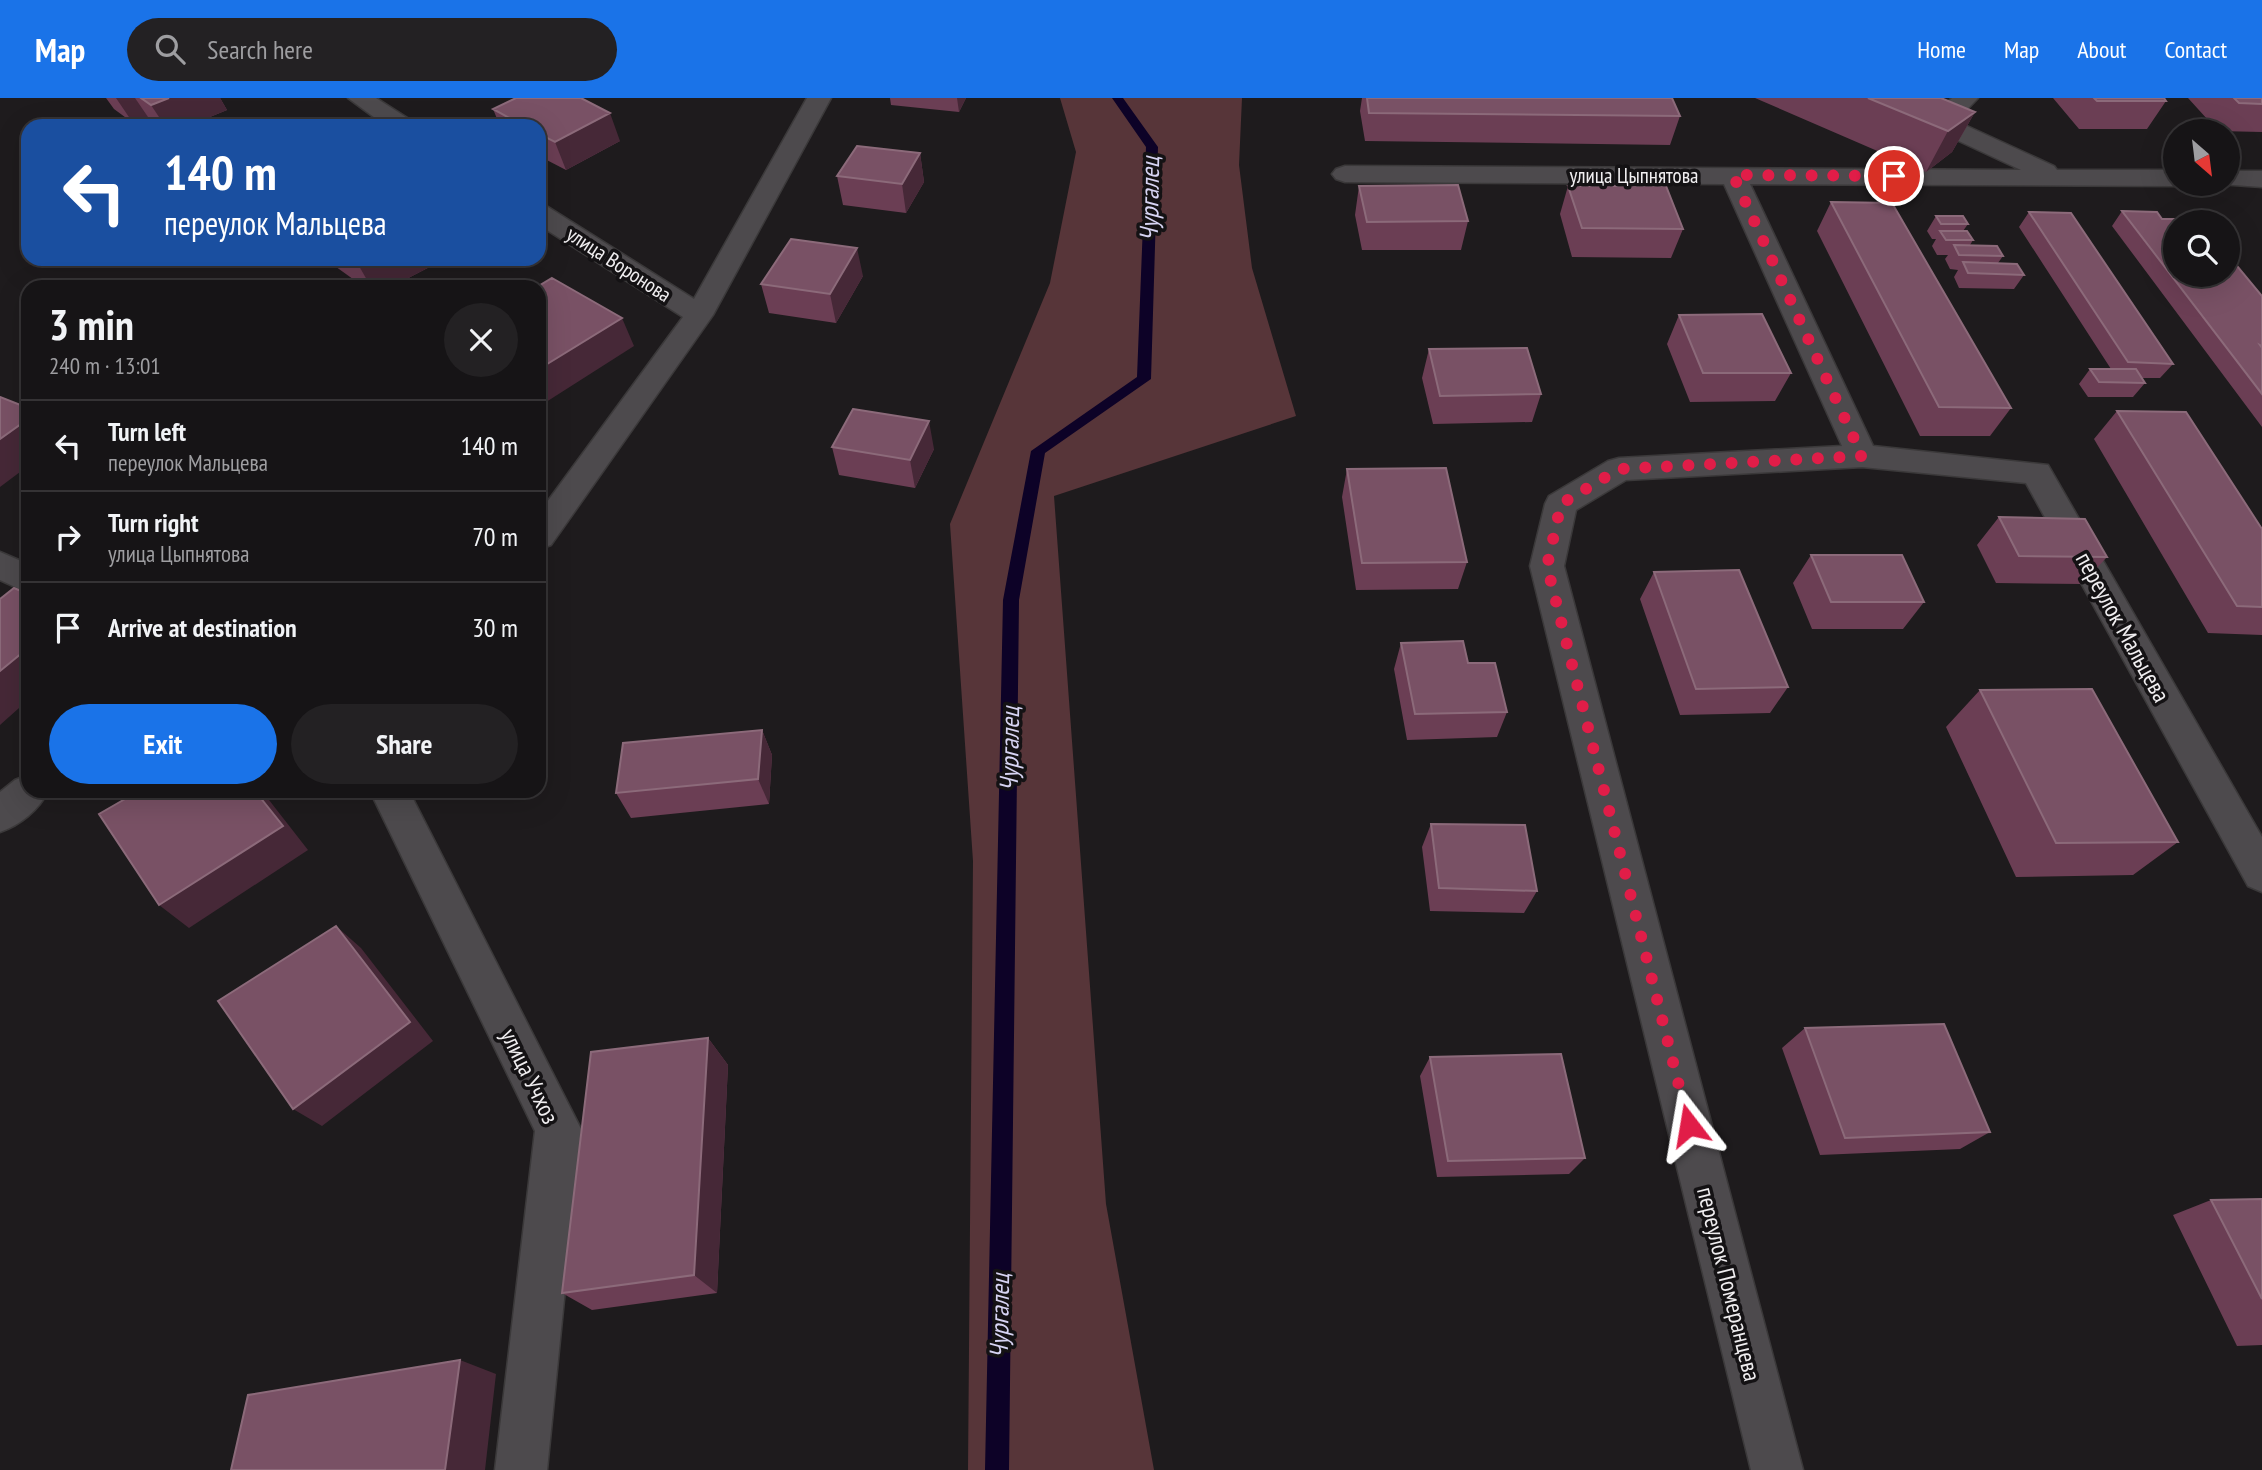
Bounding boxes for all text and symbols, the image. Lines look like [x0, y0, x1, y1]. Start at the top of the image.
search box [127, 18, 617, 81]
text: Map [35, 28, 85, 71]
icon: search [151, 30, 189, 68]
text: Search here [207, 33, 313, 66]
text: Home [1917, 34, 1966, 65]
text: Map [2004, 34, 2039, 65]
text: About [2077, 34, 2126, 65]
text: Contact [2164, 34, 2227, 65]
north arrow [2163, 119, 2240, 196]
map controls [2163, 119, 2240, 287]
text: 140 m [164, 140, 277, 204]
pin [1864, 146, 1924, 206]
icon: left [49, 147, 140, 238]
water label: Чургалец [1132, 155, 1166, 242]
icon: arrive [1875, 157, 1913, 195]
street label: улица Цыпнятова [1569, 162, 1699, 189]
text: переулок Мальцева [164, 202, 387, 244]
button: search [2163, 210, 2240, 287]
street label: улица Воронова [561, 220, 677, 308]
text: 3 min [49, 297, 134, 352]
button: close [444, 303, 518, 377]
text: 240 m · 13:01 [49, 351, 161, 380]
text: Turn left [108, 415, 186, 448]
icon: left [49, 427, 87, 465]
text: 140 m [460, 429, 518, 462]
text: переулок Мальцева [108, 448, 268, 477]
text: Turn right [108, 506, 199, 539]
icon: right [49, 518, 87, 556]
text: 70 m [472, 520, 518, 553]
text: улица Цыпнятова [108, 539, 249, 568]
street label: переулок Мальцева [2069, 546, 2177, 708]
icon: arrive [49, 609, 87, 647]
text: Arrive at destination [108, 611, 297, 644]
text: 30 m [472, 611, 518, 644]
button: Exit [49, 704, 277, 784]
button: Share [291, 704, 518, 784]
water label: Чургалец [992, 705, 1026, 792]
street label: улица Учхоз [494, 1023, 566, 1129]
position arrow [1652, 1088, 1726, 1162]
street label: переулок Померанцева [1690, 1184, 1768, 1384]
water label: Чургалец [982, 1272, 1016, 1359]

